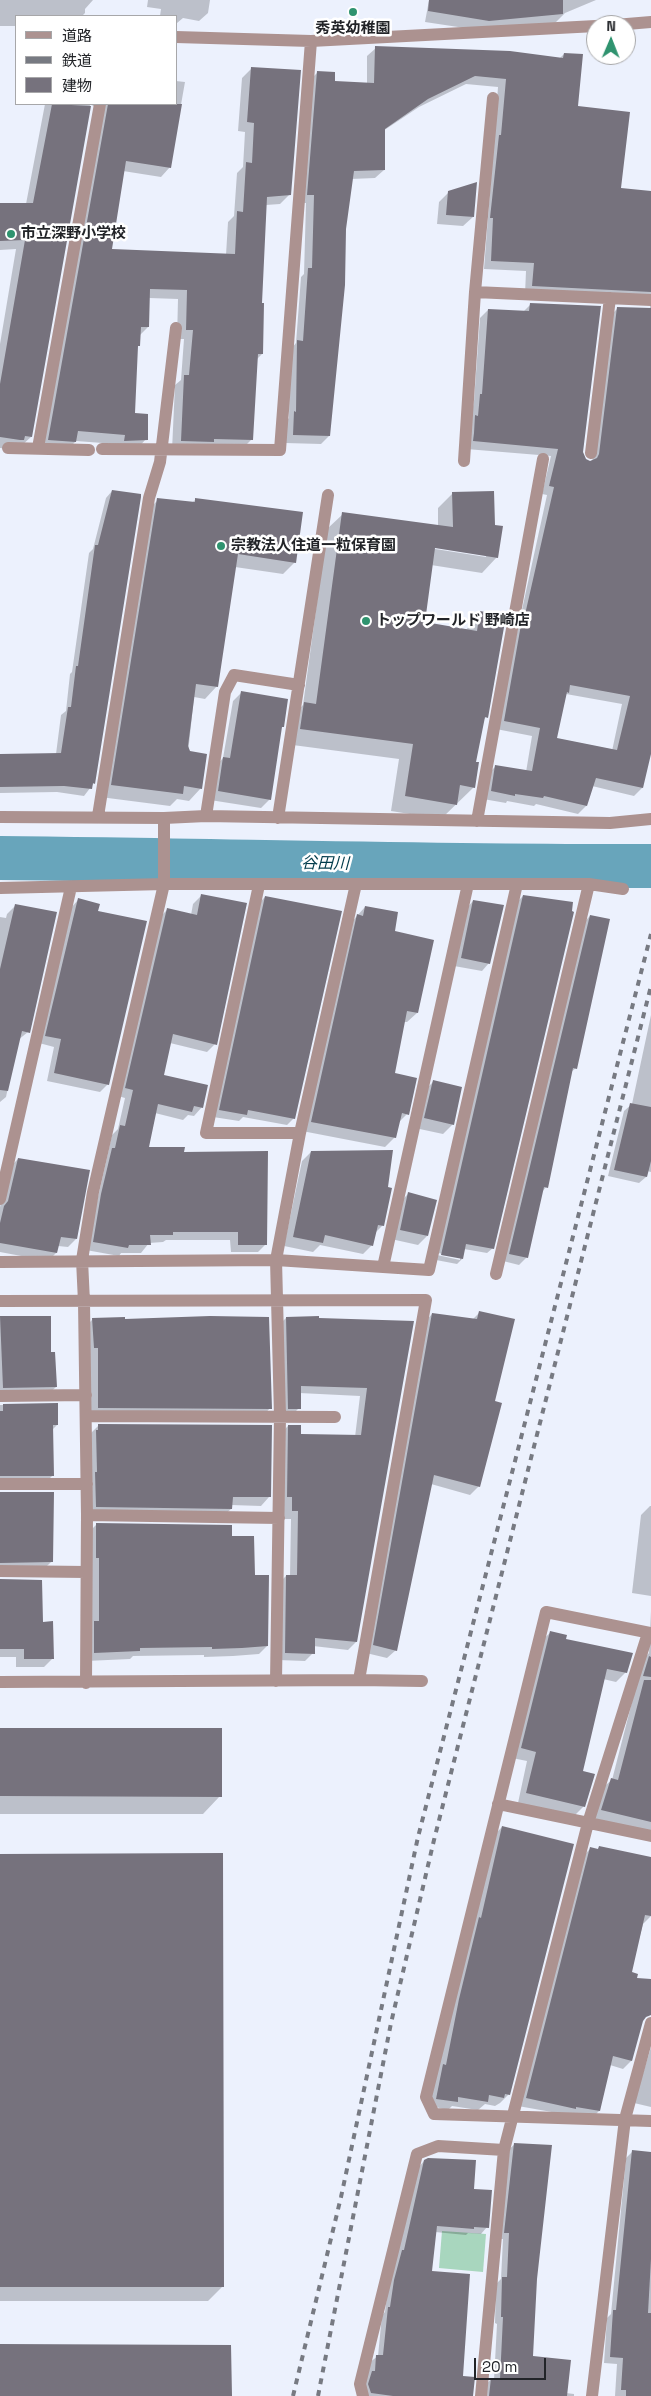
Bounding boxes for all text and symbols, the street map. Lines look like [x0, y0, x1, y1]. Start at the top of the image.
marker: 秀英幼稚園 [347, 6, 359, 18]
legend [15, 15, 178, 105]
north arrow [586, 15, 636, 65]
text: N [606, 17, 616, 35]
place label: 秀英幼稚園 [316, 20, 390, 38]
text: 道路 [62, 26, 92, 45]
text: 鉄道 [62, 51, 92, 70]
text: 建物 [62, 76, 92, 95]
place label: 市立深野小学校 [21, 225, 126, 243]
marker: 市立深野小学校 [5, 228, 17, 240]
place label: 宗教法人住道一粒保育園 [231, 537, 396, 555]
marker: 宗教法人住道一粒保育園 [215, 540, 227, 552]
place label: トップワールド 野崎店 [376, 612, 530, 630]
marker: トップワールド 野崎店 [360, 615, 372, 627]
water label: 谷田川 [301, 854, 349, 874]
scale bar [476, 2348, 548, 2380]
text: 20 m [482, 2357, 517, 2376]

